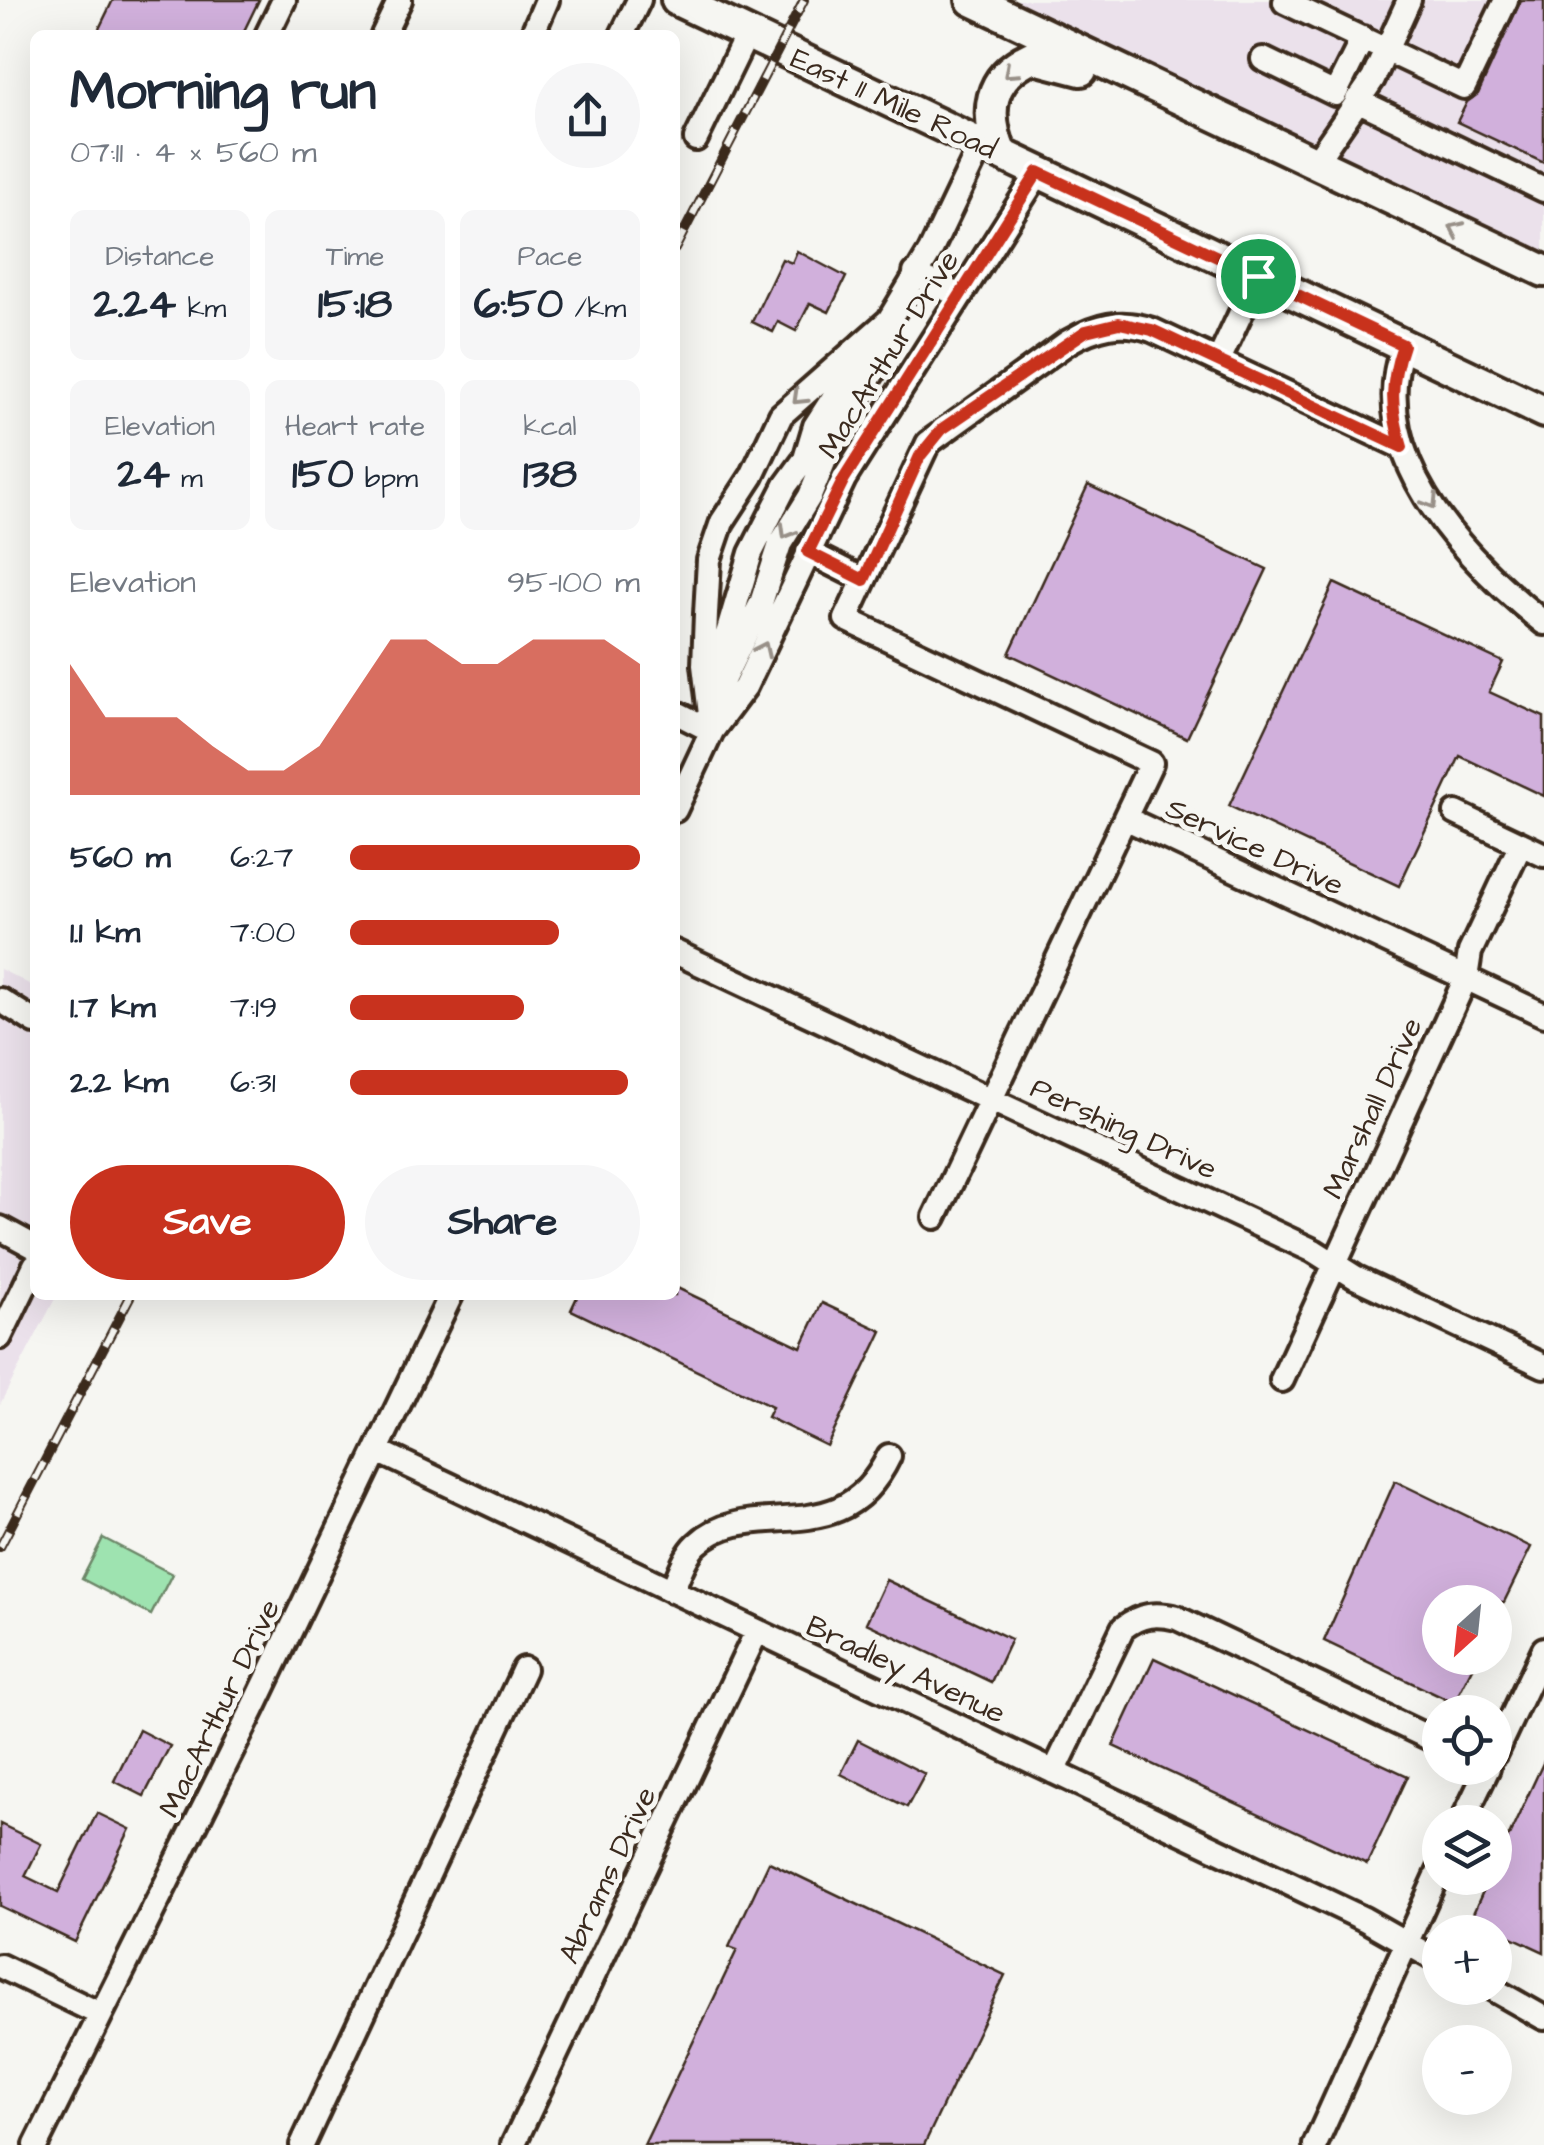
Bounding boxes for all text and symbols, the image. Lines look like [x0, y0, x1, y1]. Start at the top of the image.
street label: East 11 Mile Road [784, 38, 1004, 170]
text: Morning run [70, 54, 376, 130]
one-way arrow [1003, 61, 1022, 79]
button: share [535, 63, 640, 168]
text: 07:11 · 4 × 560 m [70, 130, 317, 175]
one-way arrow [1448, 222, 1466, 242]
pin [1216, 234, 1301, 319]
text: Distance [106, 237, 214, 276]
text: Time [326, 237, 384, 276]
text: Pace [518, 237, 582, 276]
street label: MacArthur Drive [808, 243, 970, 467]
icon: arrive [1231, 249, 1286, 304]
text: 2.24 [94, 276, 176, 334]
text: 15:18 [318, 276, 392, 334]
text: 6:50 [474, 276, 563, 334]
text: km [176, 289, 226, 328]
text: /km [563, 289, 626, 328]
one-way arrow [792, 386, 810, 404]
text: Elevation [105, 407, 215, 446]
text: Heart rate [285, 407, 425, 446]
text: kcal [523, 407, 577, 446]
text: 24 [117, 446, 170, 504]
text: 150 [292, 446, 354, 504]
text: 138 [523, 446, 577, 504]
text: m [170, 459, 203, 498]
text: bpm [354, 459, 418, 498]
one-way arrow [1419, 491, 1438, 509]
one-way arrow [779, 521, 799, 539]
text: Elevation [70, 560, 196, 605]
text: 95–100 m [507, 560, 640, 605]
one-way arrow [751, 641, 771, 659]
street label: Service Drive [1159, 787, 1350, 906]
text: 560 m [70, 835, 171, 880]
text: 6:27 [230, 835, 293, 880]
text: 1.1 km [70, 910, 140, 955]
text: 7:00 [230, 910, 295, 955]
text: 1.7 km [70, 985, 156, 1030]
text: 7:19 [230, 985, 277, 1030]
street label: Marshall Drive [1313, 1011, 1433, 1206]
text: 2.2 km [70, 1060, 169, 1105]
text: 6:31 [230, 1060, 276, 1105]
street label: Pershing Drive [1023, 1067, 1224, 1191]
button: Save [70, 1165, 345, 1280]
button: Share [365, 1165, 640, 1280]
north arrow [1422, 1585, 1512, 1675]
map controls [1422, 1585, 1512, 2115]
street label: MacArthur Drive [149, 1592, 291, 1825]
street label: Bradley Avenue [799, 1605, 1012, 1735]
button: locate [1422, 1695, 1512, 1785]
street label: Abrams Drive [549, 1780, 667, 1971]
button: layers [1422, 1805, 1512, 1895]
button: + [1422, 1915, 1512, 2005]
button: − [1422, 2025, 1512, 2115]

